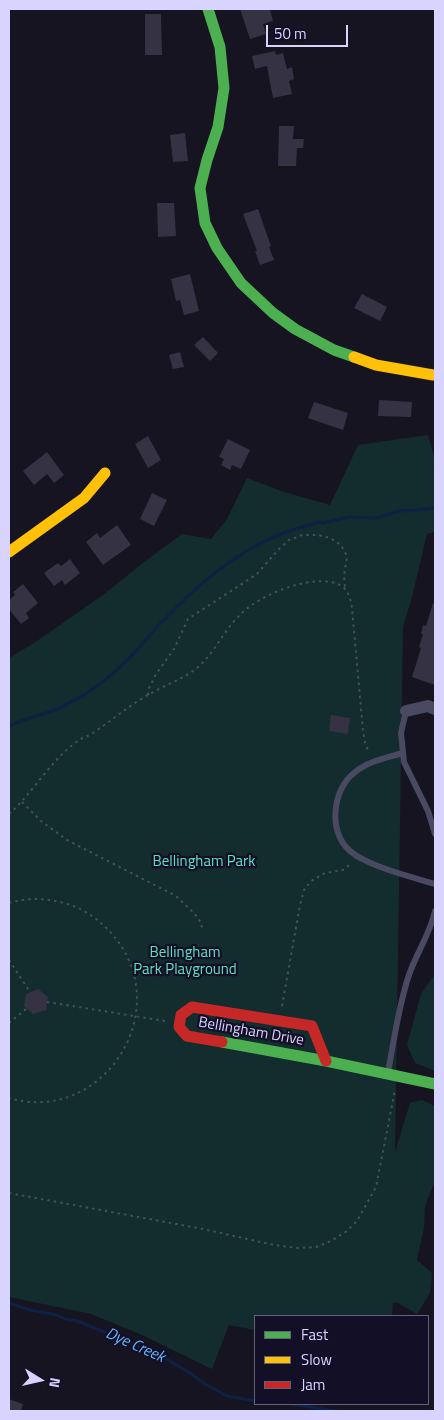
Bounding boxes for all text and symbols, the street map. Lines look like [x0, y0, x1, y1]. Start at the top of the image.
scale bar [269, 15, 352, 47]
text: 50 m [274, 22, 307, 45]
park label: Bellingham Park [153, 853, 255, 871]
park label: Bellingham Park Playground [133, 944, 237, 979]
street label: Bellingham Drive [197, 1014, 305, 1050]
legend [254, 1315, 429, 1405]
text: Fast [301, 1323, 328, 1346]
water label: Dye Creek [103, 1325, 167, 1367]
text: Slow [301, 1348, 332, 1371]
north arrow [15, 1355, 65, 1405]
text: Jam [301, 1373, 325, 1396]
text: N [44, 1376, 66, 1389]

